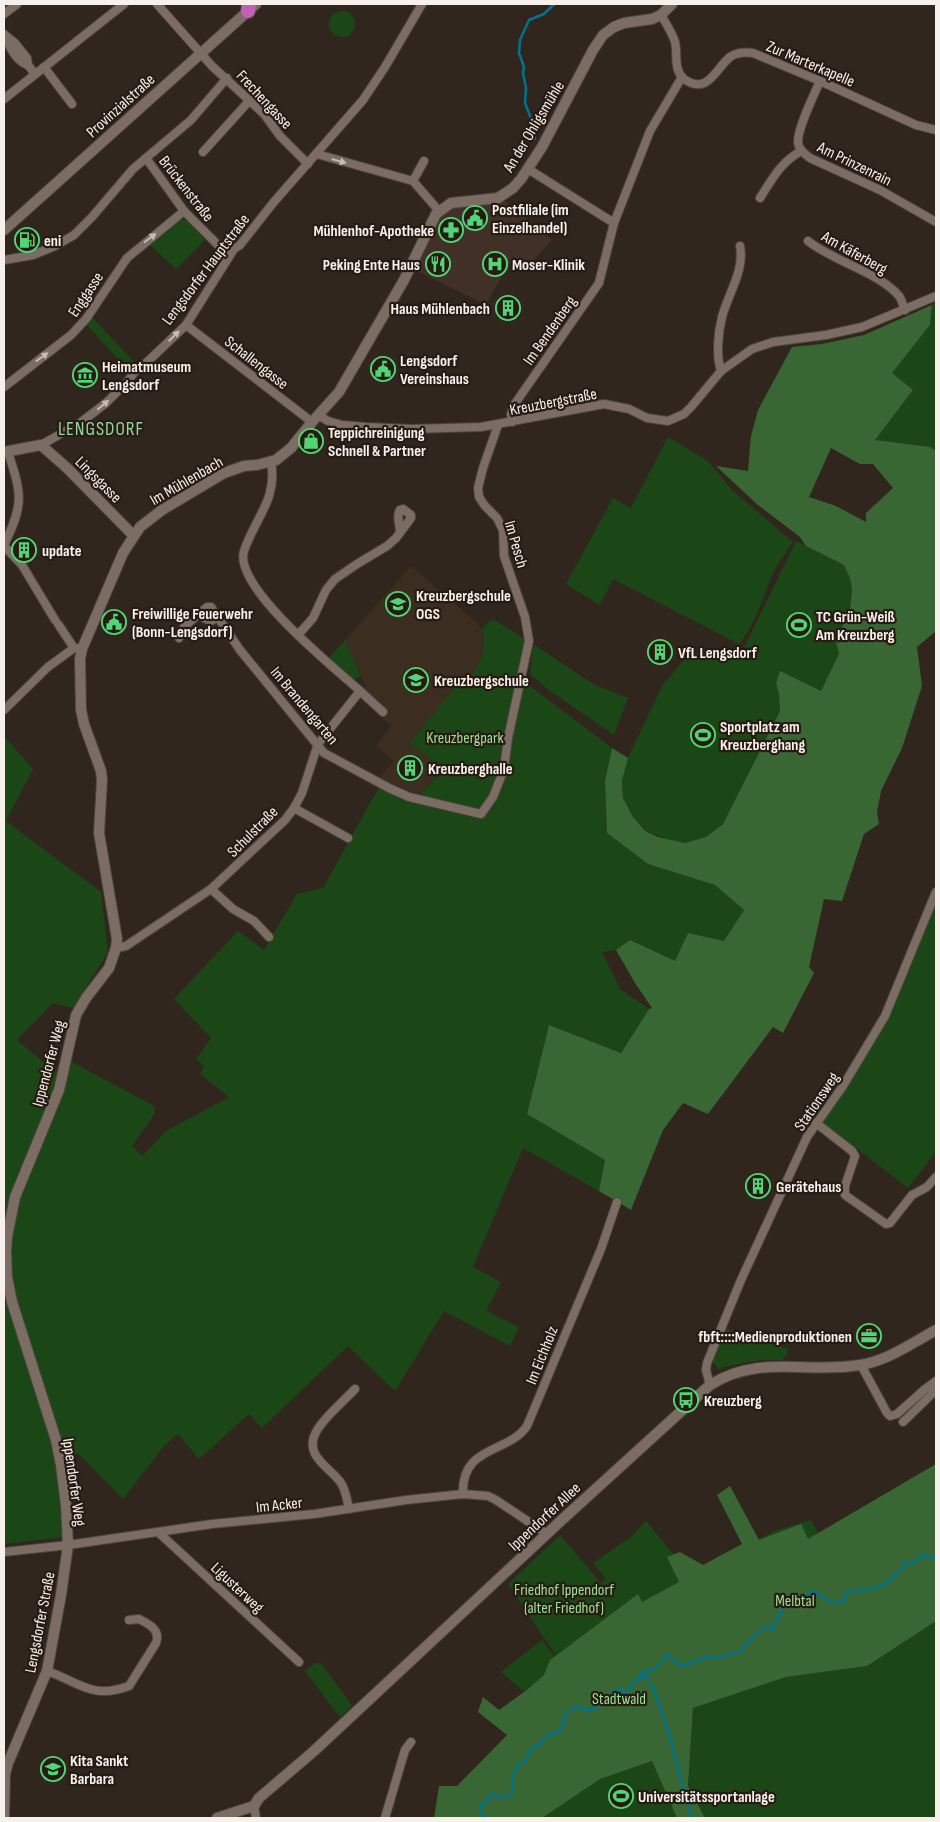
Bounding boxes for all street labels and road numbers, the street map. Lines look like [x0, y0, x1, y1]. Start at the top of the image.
street label: Zur Marterkapelle [763, 37, 857, 92]
street label: Frechengasse [232, 67, 296, 133]
street label: Provinzialstraße [83, 70, 159, 142]
street label: An der Ohligsmühle [499, 78, 569, 177]
street label: Am Prinzenrain [813, 138, 895, 190]
street label: Brückenstraße [154, 152, 217, 226]
street label: Lengsdorfer Hauptstraße [158, 211, 254, 329]
street label: Am Käferberg [817, 227, 890, 279]
street label: Enggasse [64, 269, 108, 321]
street label: Im Bendenberg [519, 293, 581, 369]
street label: Schallengasse [220, 332, 292, 394]
street label: Kreuzbergstraße [508, 385, 598, 420]
street label: Lingsgasse [71, 453, 125, 507]
street label: Im Mühlenbach [147, 453, 227, 510]
street label: Im Pesch [500, 519, 531, 570]
street label: Im Brandengarten [266, 663, 342, 749]
street label: Schulstraße [224, 803, 282, 861]
street label: Ippendorfer Weg [29, 1018, 70, 1109]
street label: Stationsweg [791, 1069, 844, 1135]
street label: Im Eichholz [522, 1323, 563, 1387]
street label: Ippendorfer Weg [58, 1437, 89, 1527]
street label: Ippendorfer Allee [505, 1479, 585, 1555]
street label: Im Acker [255, 1494, 304, 1517]
street label: Ligusterweg [207, 1559, 267, 1617]
street label: Lengsdorfer Straße [21, 1570, 60, 1674]

